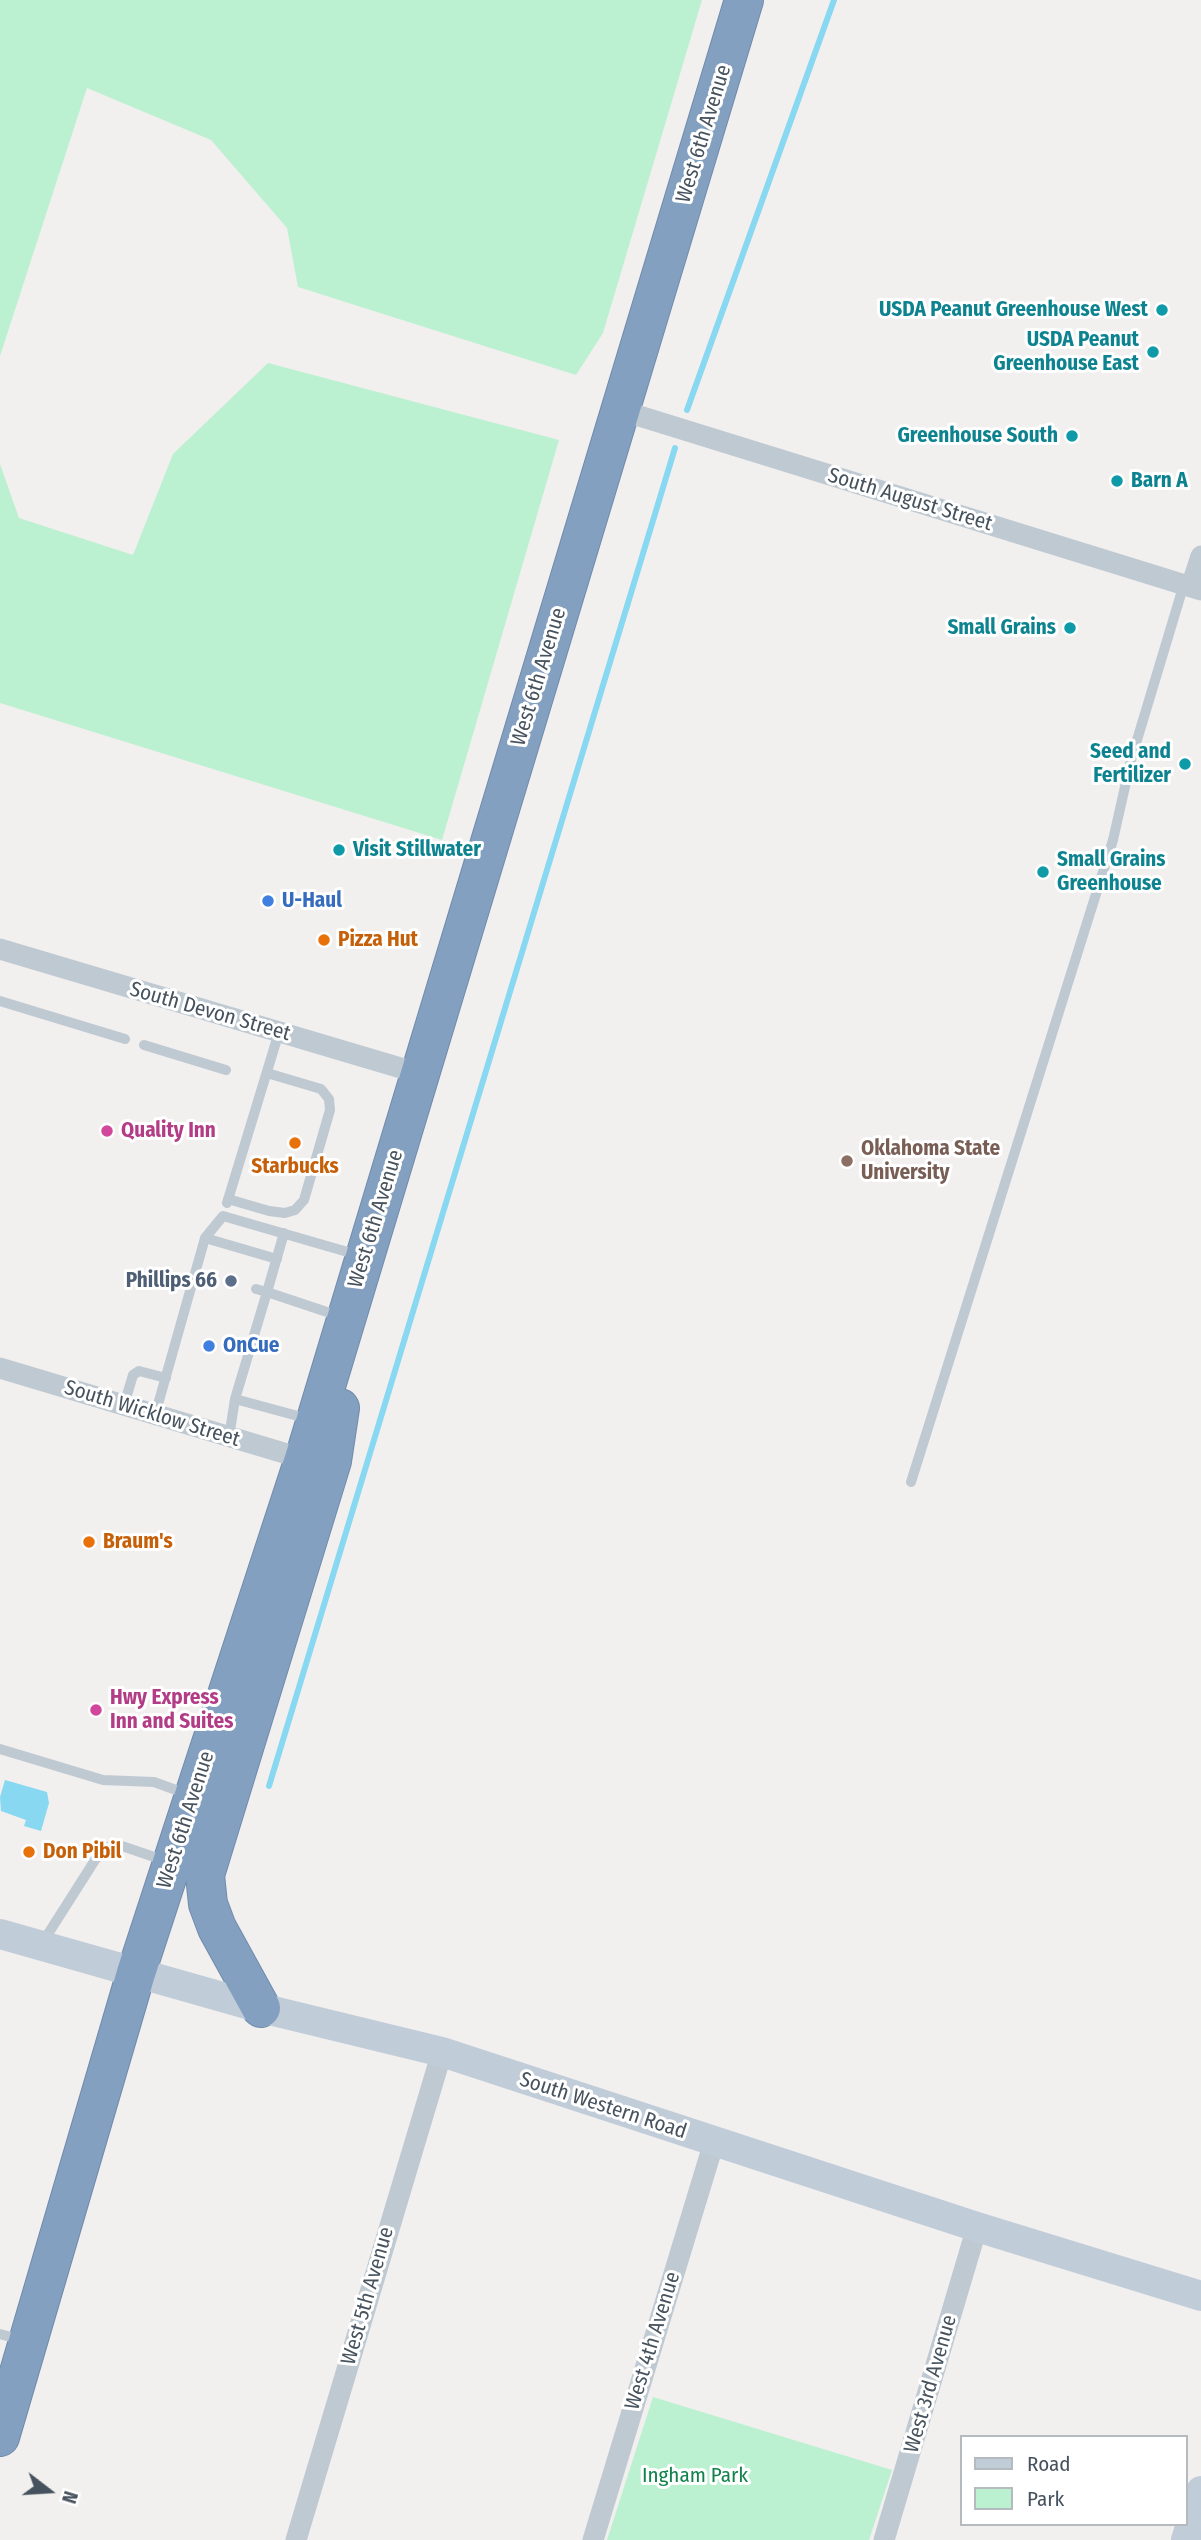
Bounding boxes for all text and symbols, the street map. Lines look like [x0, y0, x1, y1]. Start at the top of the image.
street label: West 6th Avenue [671, 62, 737, 206]
place label: USDA Peanut Greenhouse West [879, 297, 1148, 323]
marker: USDA Peanut Greenhouse West [1154, 302, 1170, 318]
place label: USDA Peanut Greenhouse East [993, 327, 1139, 377]
marker: USDA Peanut Greenhouse East [1145, 344, 1161, 360]
place label: Greenhouse South [897, 423, 1058, 449]
marker: Greenhouse South [1064, 428, 1080, 444]
street label: South August Street [825, 463, 995, 537]
place label: Barn A [1131, 468, 1188, 494]
marker: Barn A [1109, 473, 1125, 489]
street label: West 6th Avenue [506, 605, 572, 749]
place label: Small Grains [947, 615, 1056, 641]
marker: Small Grains [1062, 620, 1078, 636]
place label: Seed and Fertilizer [1090, 739, 1171, 789]
marker: Seed and Fertilizer [1177, 756, 1193, 772]
place label: Visit Stillwater [353, 837, 481, 863]
marker: Visit Stillwater [331, 842, 347, 858]
place label: Small Grains Greenhouse [1057, 847, 1166, 897]
marker: Small Grains Greenhouse [1035, 864, 1051, 880]
place label: U-Haul [282, 888, 342, 914]
marker: U-Haul [260, 893, 276, 909]
place label: Pizza Hut [338, 927, 418, 953]
marker: Pizza Hut [316, 932, 332, 948]
street label: South Devon Street [127, 977, 293, 1047]
place label: Quality Inn [121, 1118, 216, 1144]
marker: Quality Inn [99, 1123, 115, 1139]
marker: Starbucks [287, 1135, 303, 1151]
place label: Oklahoma State University [861, 1136, 1000, 1186]
street label: West 6th Avenue [343, 1147, 409, 1291]
marker: Oklahoma State University [839, 1153, 855, 1169]
place label: Starbucks [251, 1154, 339, 1180]
place label: Phillips 66 [126, 1268, 217, 1294]
marker: Phillips 66 [223, 1273, 239, 1289]
place label: OnCue [223, 1333, 279, 1359]
marker: OnCue [201, 1338, 217, 1354]
street label: South Wicklow Street [61, 1375, 243, 1453]
place label: Braum's [103, 1529, 173, 1555]
marker: Braum's [81, 1534, 97, 1550]
place label: Hwy Express Inn and Suites [110, 1685, 233, 1735]
marker: Hwy Express Inn and Suites [88, 1702, 104, 1718]
street label: West 6th Avenue [152, 1748, 220, 1892]
place label: Don Pibil [43, 1839, 122, 1865]
marker: Don Pibil [21, 1844, 37, 1860]
street label: South Western Road [516, 2067, 690, 2145]
street label: West 5th Avenue [336, 2224, 400, 2368]
street label: West 4th Avenue [620, 2269, 686, 2413]
street label: West 3rd Avenue [899, 2312, 963, 2456]
legend [960, 2435, 1187, 2526]
text: Road [1027, 2451, 1071, 2477]
north arrow [14, 2456, 84, 2526]
park label: Ingham Park [642, 2463, 748, 2489]
text: Park [1027, 2486, 1064, 2512]
text: N [57, 2488, 82, 2506]

